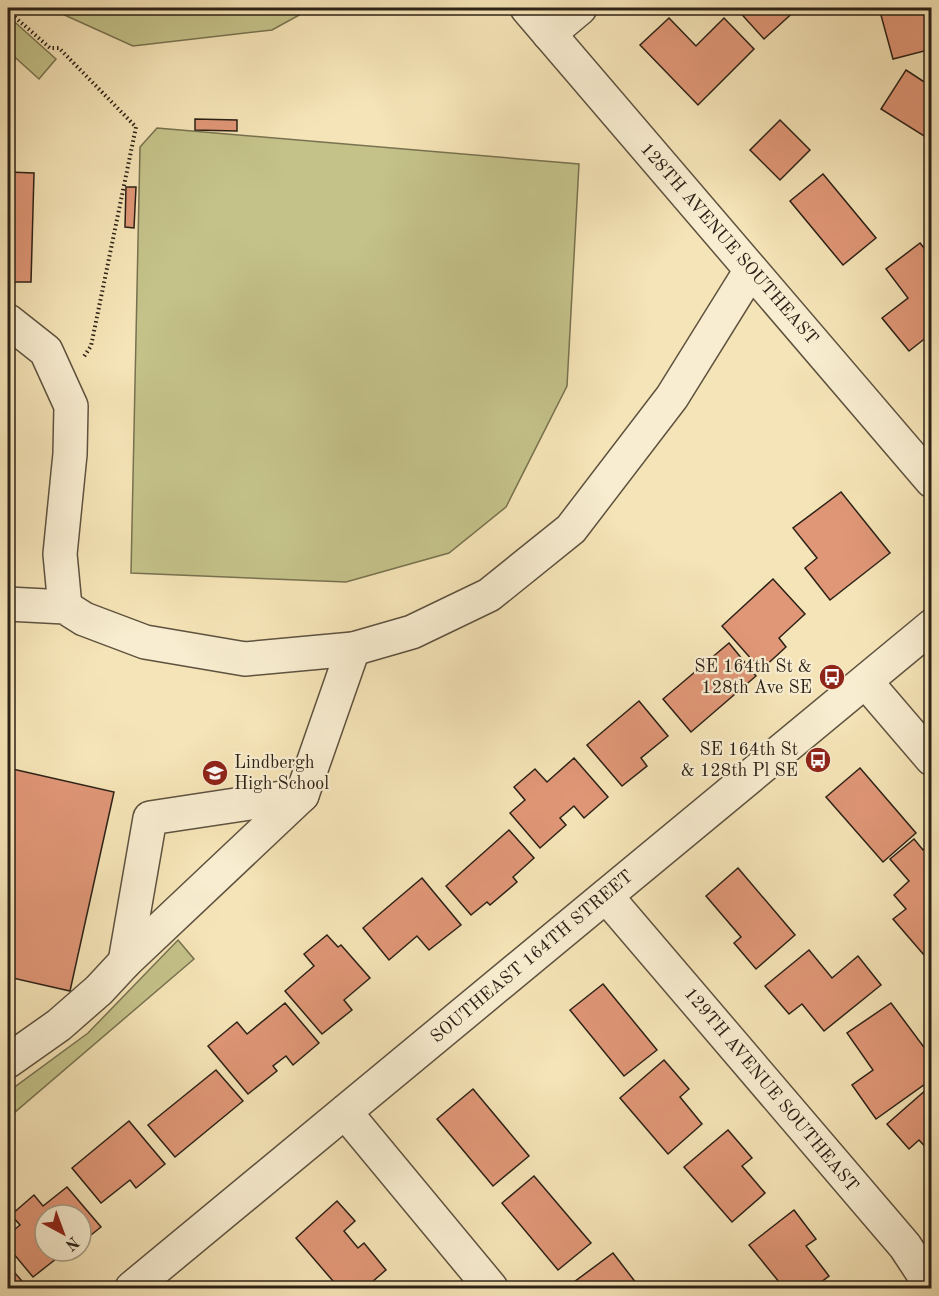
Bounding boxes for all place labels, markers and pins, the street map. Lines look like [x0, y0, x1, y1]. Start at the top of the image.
place label: SE 164th St & 128th Ave SE [694, 658, 812, 697]
bus stop icon: SE 164th St & 128th Ave SE [817, 662, 847, 692]
place label: SE 164th St & 128th Pl SE [681, 741, 798, 780]
bus stop icon: SE 164th St & 128th Pl SE [803, 745, 833, 775]
place label: Lindbergh High School [234, 754, 329, 793]
school or university icon: Lindbergh High School [200, 758, 230, 788]

